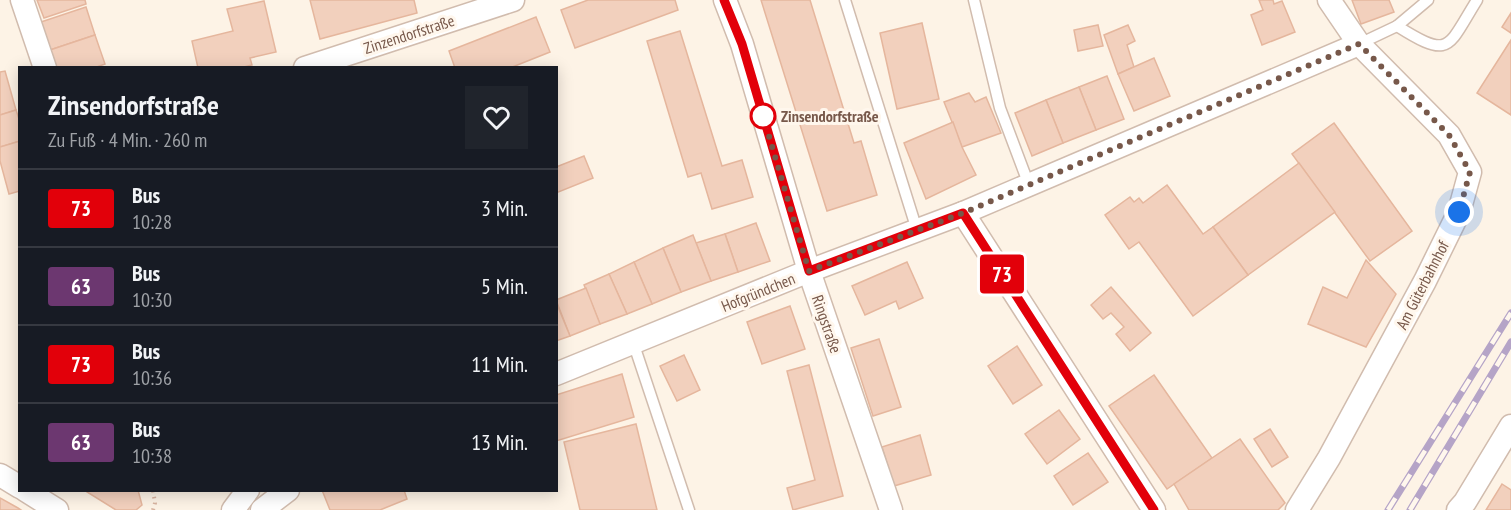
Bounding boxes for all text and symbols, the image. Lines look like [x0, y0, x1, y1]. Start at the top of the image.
street label: Zinzendorfstraße [361, 10, 457, 58]
text: Zinsendorfstraße [48, 86, 219, 123]
button: heart [465, 86, 528, 149]
marker: Zinsendorfstraße [750, 103, 776, 129]
place label: Zinsendorfstraße [781, 106, 879, 126]
text: Zu Fuß · 4 Min. · 260 m [48, 127, 207, 153]
text: Bus [132, 181, 160, 209]
text: 3 Min. [481, 194, 528, 222]
text: 73 [71, 195, 91, 222]
your location [1444, 197, 1474, 227]
text: 10:28 [132, 209, 172, 235]
street label: Am Güterbahnhof [1391, 237, 1453, 333]
line badge: 73 [975, 254, 1029, 294]
text: Bus [132, 259, 160, 287]
text: 73 [992, 261, 1012, 288]
street label: Hofgründchen [718, 268, 798, 316]
text: 5 Min. [481, 272, 528, 300]
text: 63 [71, 273, 91, 300]
text: 10:30 [132, 287, 172, 313]
street label: Ringstraße [808, 292, 846, 356]
text: Bus [132, 337, 160, 365]
text: 11 Min. [471, 350, 528, 378]
text: 73 [71, 351, 91, 378]
text: 10:36 [132, 365, 172, 391]
text: Bus [132, 415, 160, 443]
text: 13 Min. [471, 428, 528, 456]
text: 63 [71, 429, 91, 456]
text: 10:38 [132, 443, 172, 469]

